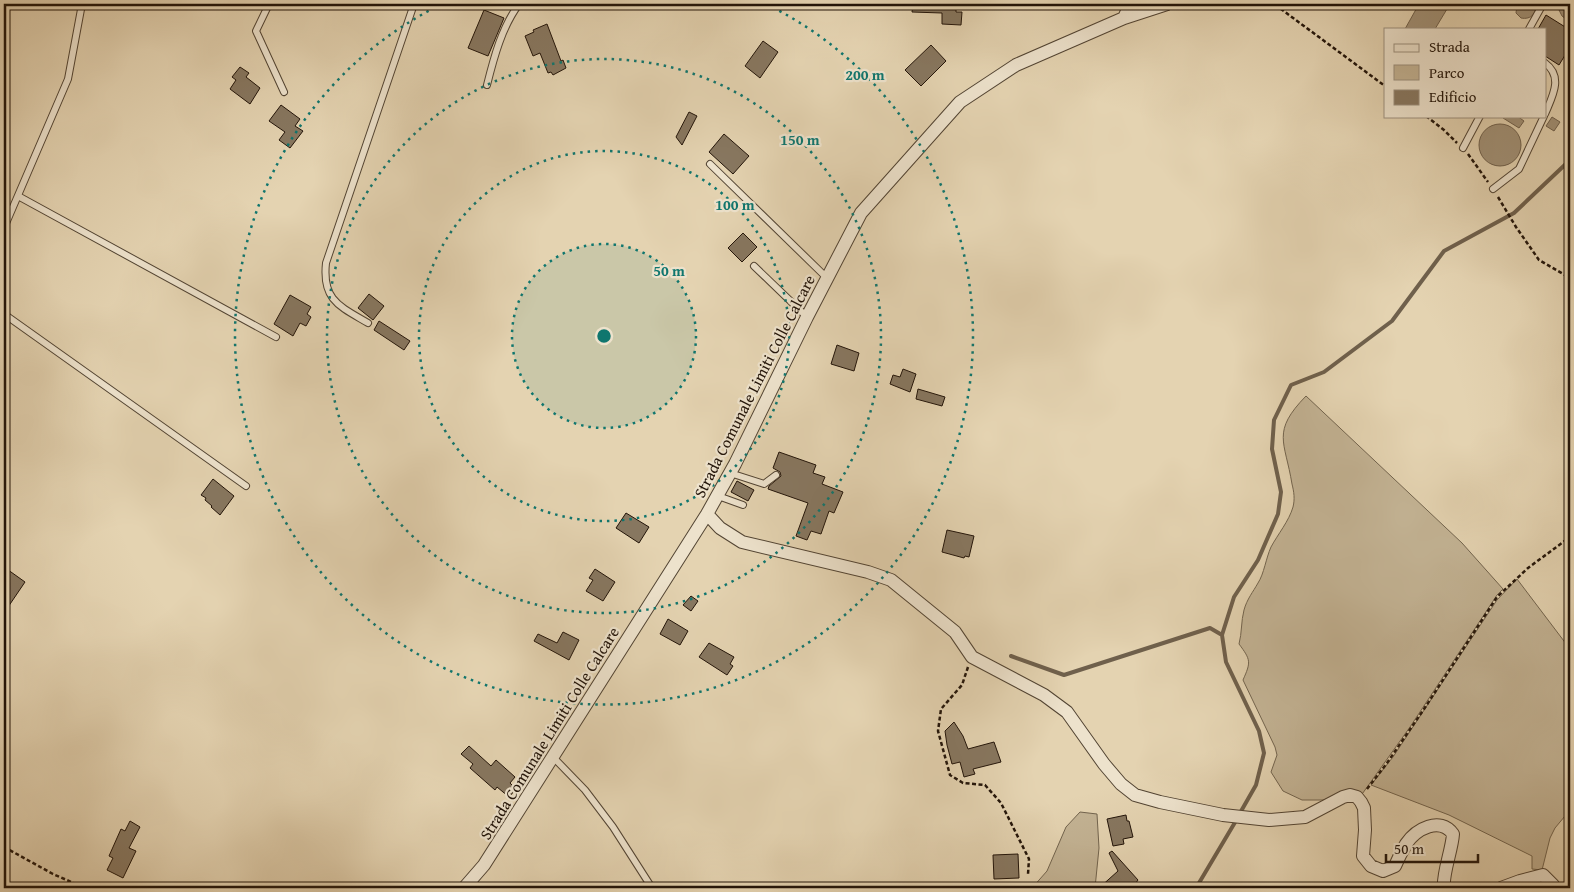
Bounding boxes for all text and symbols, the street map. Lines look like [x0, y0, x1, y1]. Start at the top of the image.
legend [1384, 28, 1546, 118]
text: Strada [1429, 36, 1470, 57]
text: Parco [1429, 62, 1465, 83]
text: 200 m [845, 64, 885, 85]
text: Edificio [1429, 86, 1477, 107]
text: 150 m [780, 129, 820, 150]
text: 100 m [715, 194, 755, 215]
text: 50 m [653, 260, 685, 281]
street label: Strada Comunale Limiti Colle Calcare [687, 270, 821, 502]
centre of rings [595, 327, 613, 345]
street label: Strada Comunale Limiti Colle Calcare [473, 622, 625, 844]
scale bar [1386, 832, 1479, 864]
text: 50 m [1394, 838, 1425, 859]

